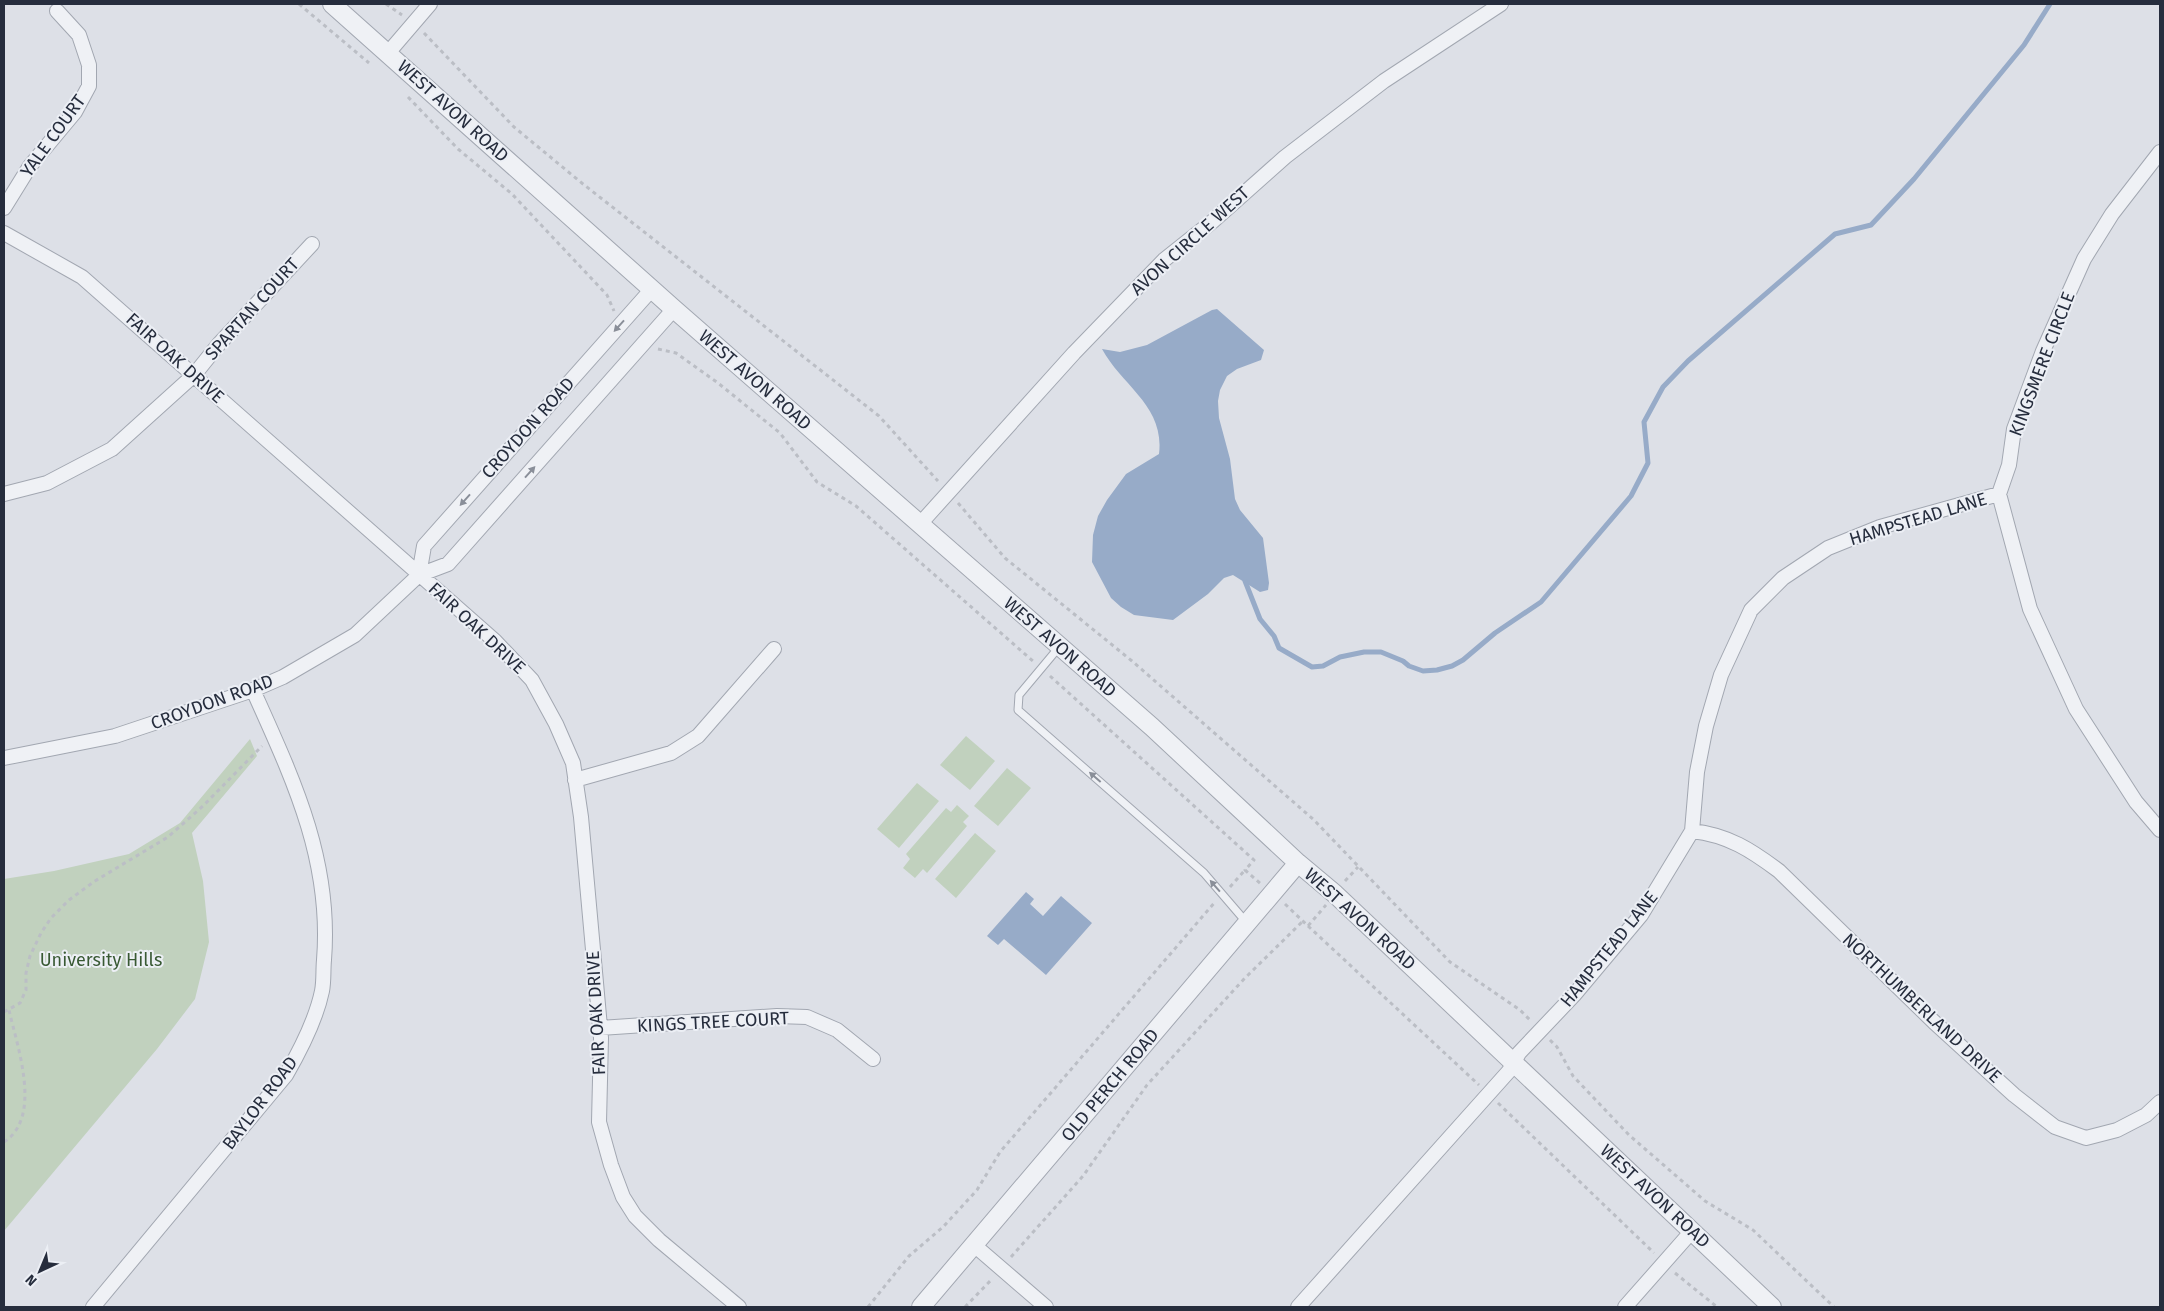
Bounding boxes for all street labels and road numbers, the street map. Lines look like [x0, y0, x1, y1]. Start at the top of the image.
street label: WEST AVON ROAD [393, 55, 513, 167]
street label: YALE COURT [16, 90, 91, 182]
street label: AVON CIRCLE WEST [1126, 181, 1254, 300]
street label: SPARTAN COURT [200, 253, 304, 365]
street label: KINGSMERE CIRCLE [2004, 289, 2080, 439]
street label: FAIR OAK DRIVE [121, 308, 229, 408]
street label: WEST AVON ROAD [694, 325, 816, 435]
street label: CROYDON ROAD [477, 373, 579, 483]
street label: HAMPSTEAD LANE [1846, 488, 1990, 550]
street label: FAIR OAK DRIVE [424, 577, 530, 679]
street label: WEST AVON ROAD [999, 592, 1121, 702]
street label: CROYDON ROAD [148, 670, 276, 734]
street label: WEST AVON ROAD [1300, 863, 1420, 975]
street label: HAMPSTEAD LANE [1555, 887, 1663, 1011]
street label: NORTHUMBERLAND DRIVE [1838, 928, 2006, 1088]
street label: FAIR OAK DRIVE [582, 950, 610, 1076]
street label: KINGS TREE COURT [636, 1007, 790, 1037]
street label: OLD PERCH ROAD [1056, 1024, 1164, 1146]
street label: BAYLOR ROAD [218, 1052, 302, 1154]
street label: WEST AVON ROAD [1595, 1139, 1715, 1253]

